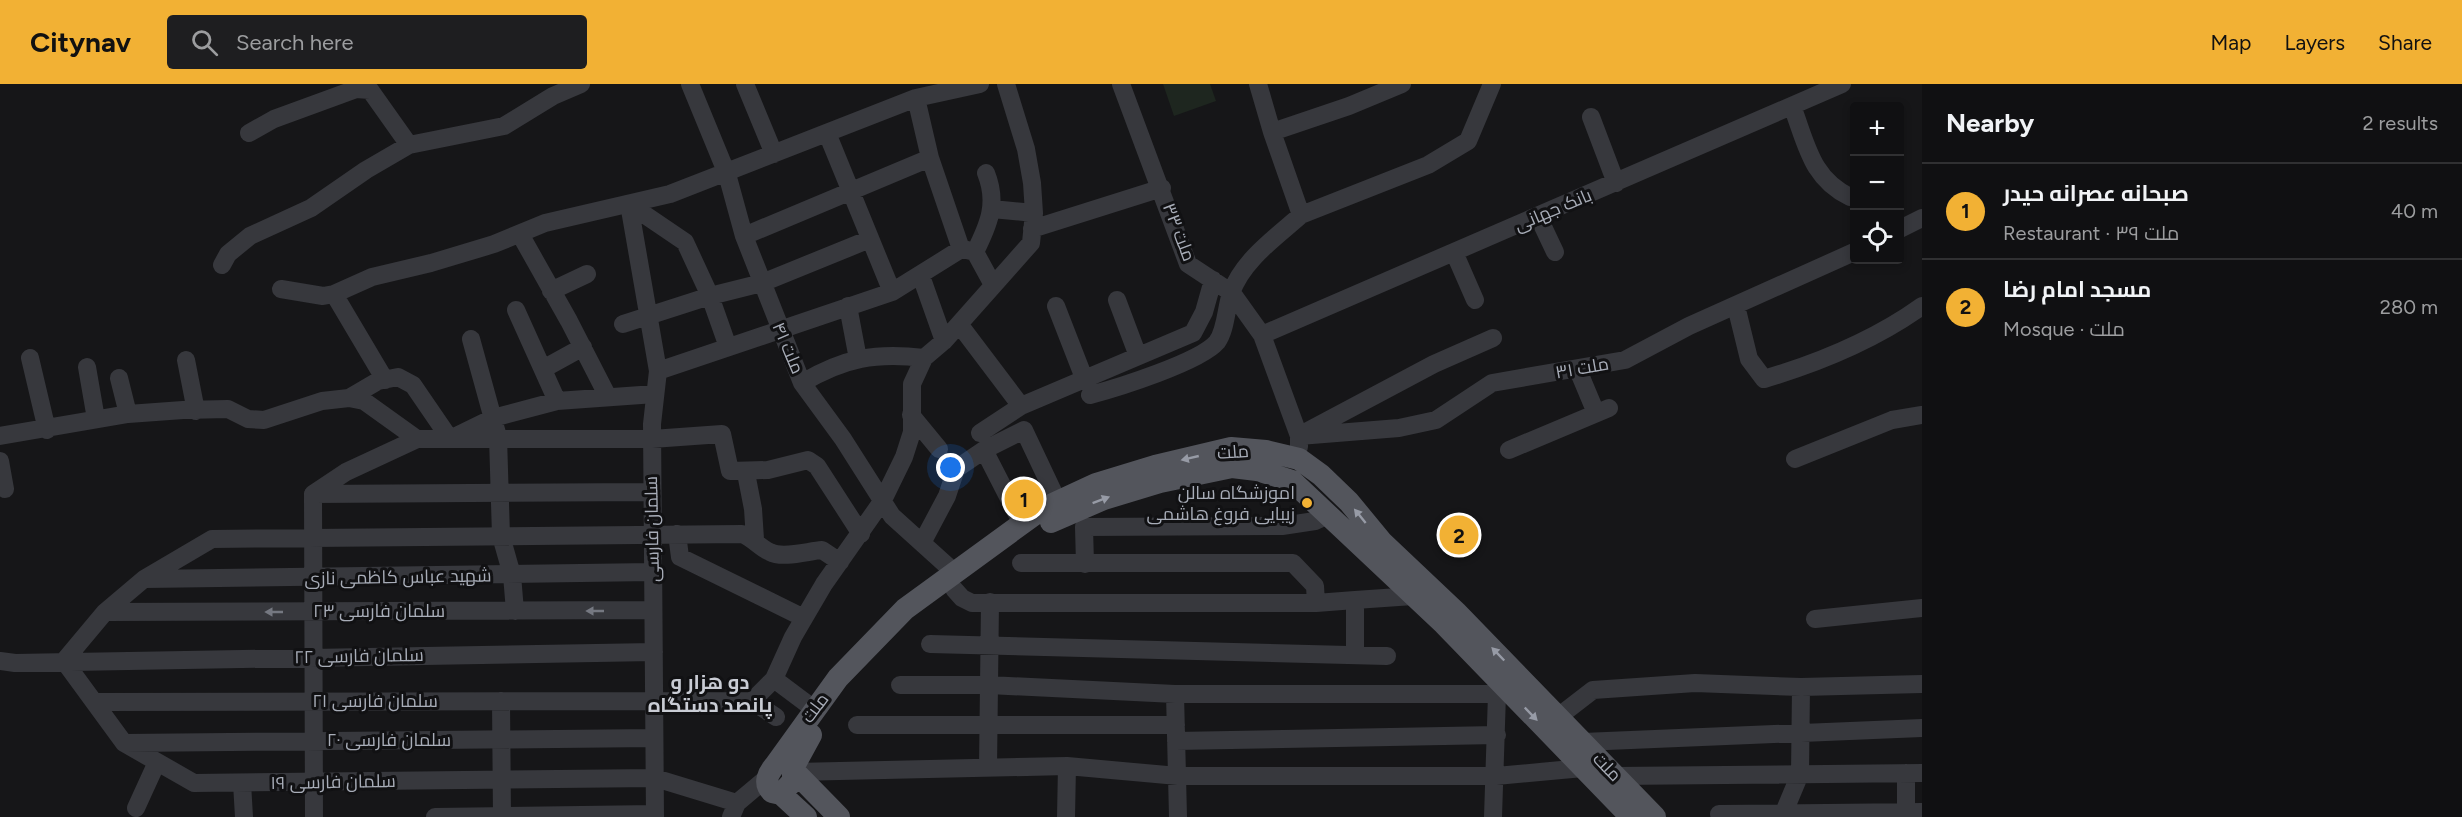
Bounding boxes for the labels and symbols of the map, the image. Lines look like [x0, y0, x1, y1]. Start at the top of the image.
street label: بانک جهانی [1511, 184, 1595, 236]
street label: ملت ۳۳ [1158, 200, 1200, 264]
street label: ملت ۴۱ [767, 319, 809, 377]
street label: ملت ۳۱ [1554, 352, 1610, 384]
street label: ملت [1216, 440, 1250, 464]
your location [936, 453, 965, 482]
one-way arrow [1181, 453, 1199, 463]
street label: سلمان فارسی [640, 476, 664, 582]
pin: 1 [1004, 476, 1044, 522]
place label: اموزشگاه سالن زیبایی فروغ هاشمی [1147, 482, 1295, 526]
one-way arrow [1092, 495, 1110, 505]
marker: اموزشگاه سالن زیبایی فروغ هاشمی [1300, 496, 1314, 510]
one-way arrow [1354, 508, 1367, 524]
pin: 2 [1440, 512, 1478, 558]
street label: شهید عباس کاظمی نازی [304, 564, 492, 590]
street label: سلمان فارسی ۲۳ [313, 600, 445, 622]
one-way arrow [585, 606, 604, 616]
one-way arrow [264, 607, 283, 617]
street label: سلمان فارسی ۲۲ [294, 644, 424, 668]
one-way arrow [1491, 647, 1505, 661]
district label: دو هزار و پانصد دستگاه [648, 670, 772, 719]
street label: ملت [797, 689, 833, 727]
street label: سلمان فارسی ۲۱ [312, 690, 438, 712]
one-way arrow [1524, 706, 1538, 720]
street label: سلمان فارسی ۲۰ [327, 729, 451, 751]
street label: ملت [1588, 748, 1626, 786]
street label: سلمان فارسی ۱۹ [270, 770, 396, 794]

